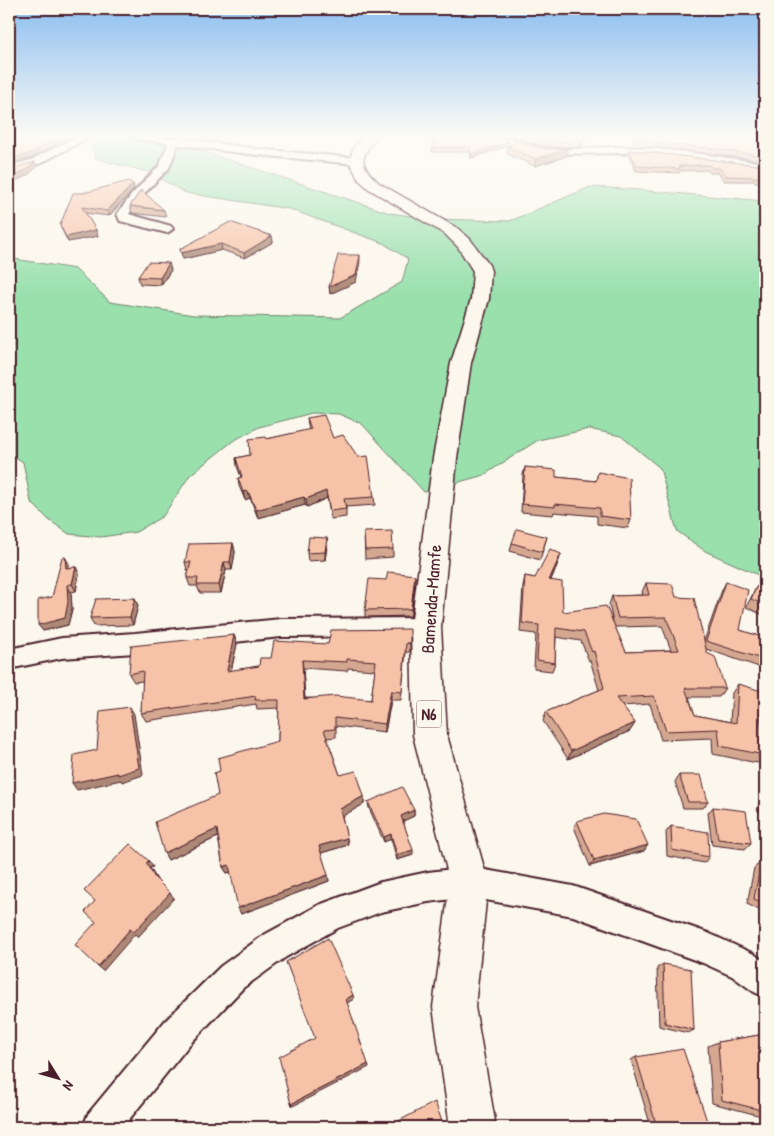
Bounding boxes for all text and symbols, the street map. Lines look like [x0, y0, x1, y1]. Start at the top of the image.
street label: Bamenda-Mamfe [415, 544, 447, 654]
road number: N6 [416, 701, 442, 728]
north arrow [32, 1054, 82, 1104]
text: N [59, 1077, 79, 1095]

